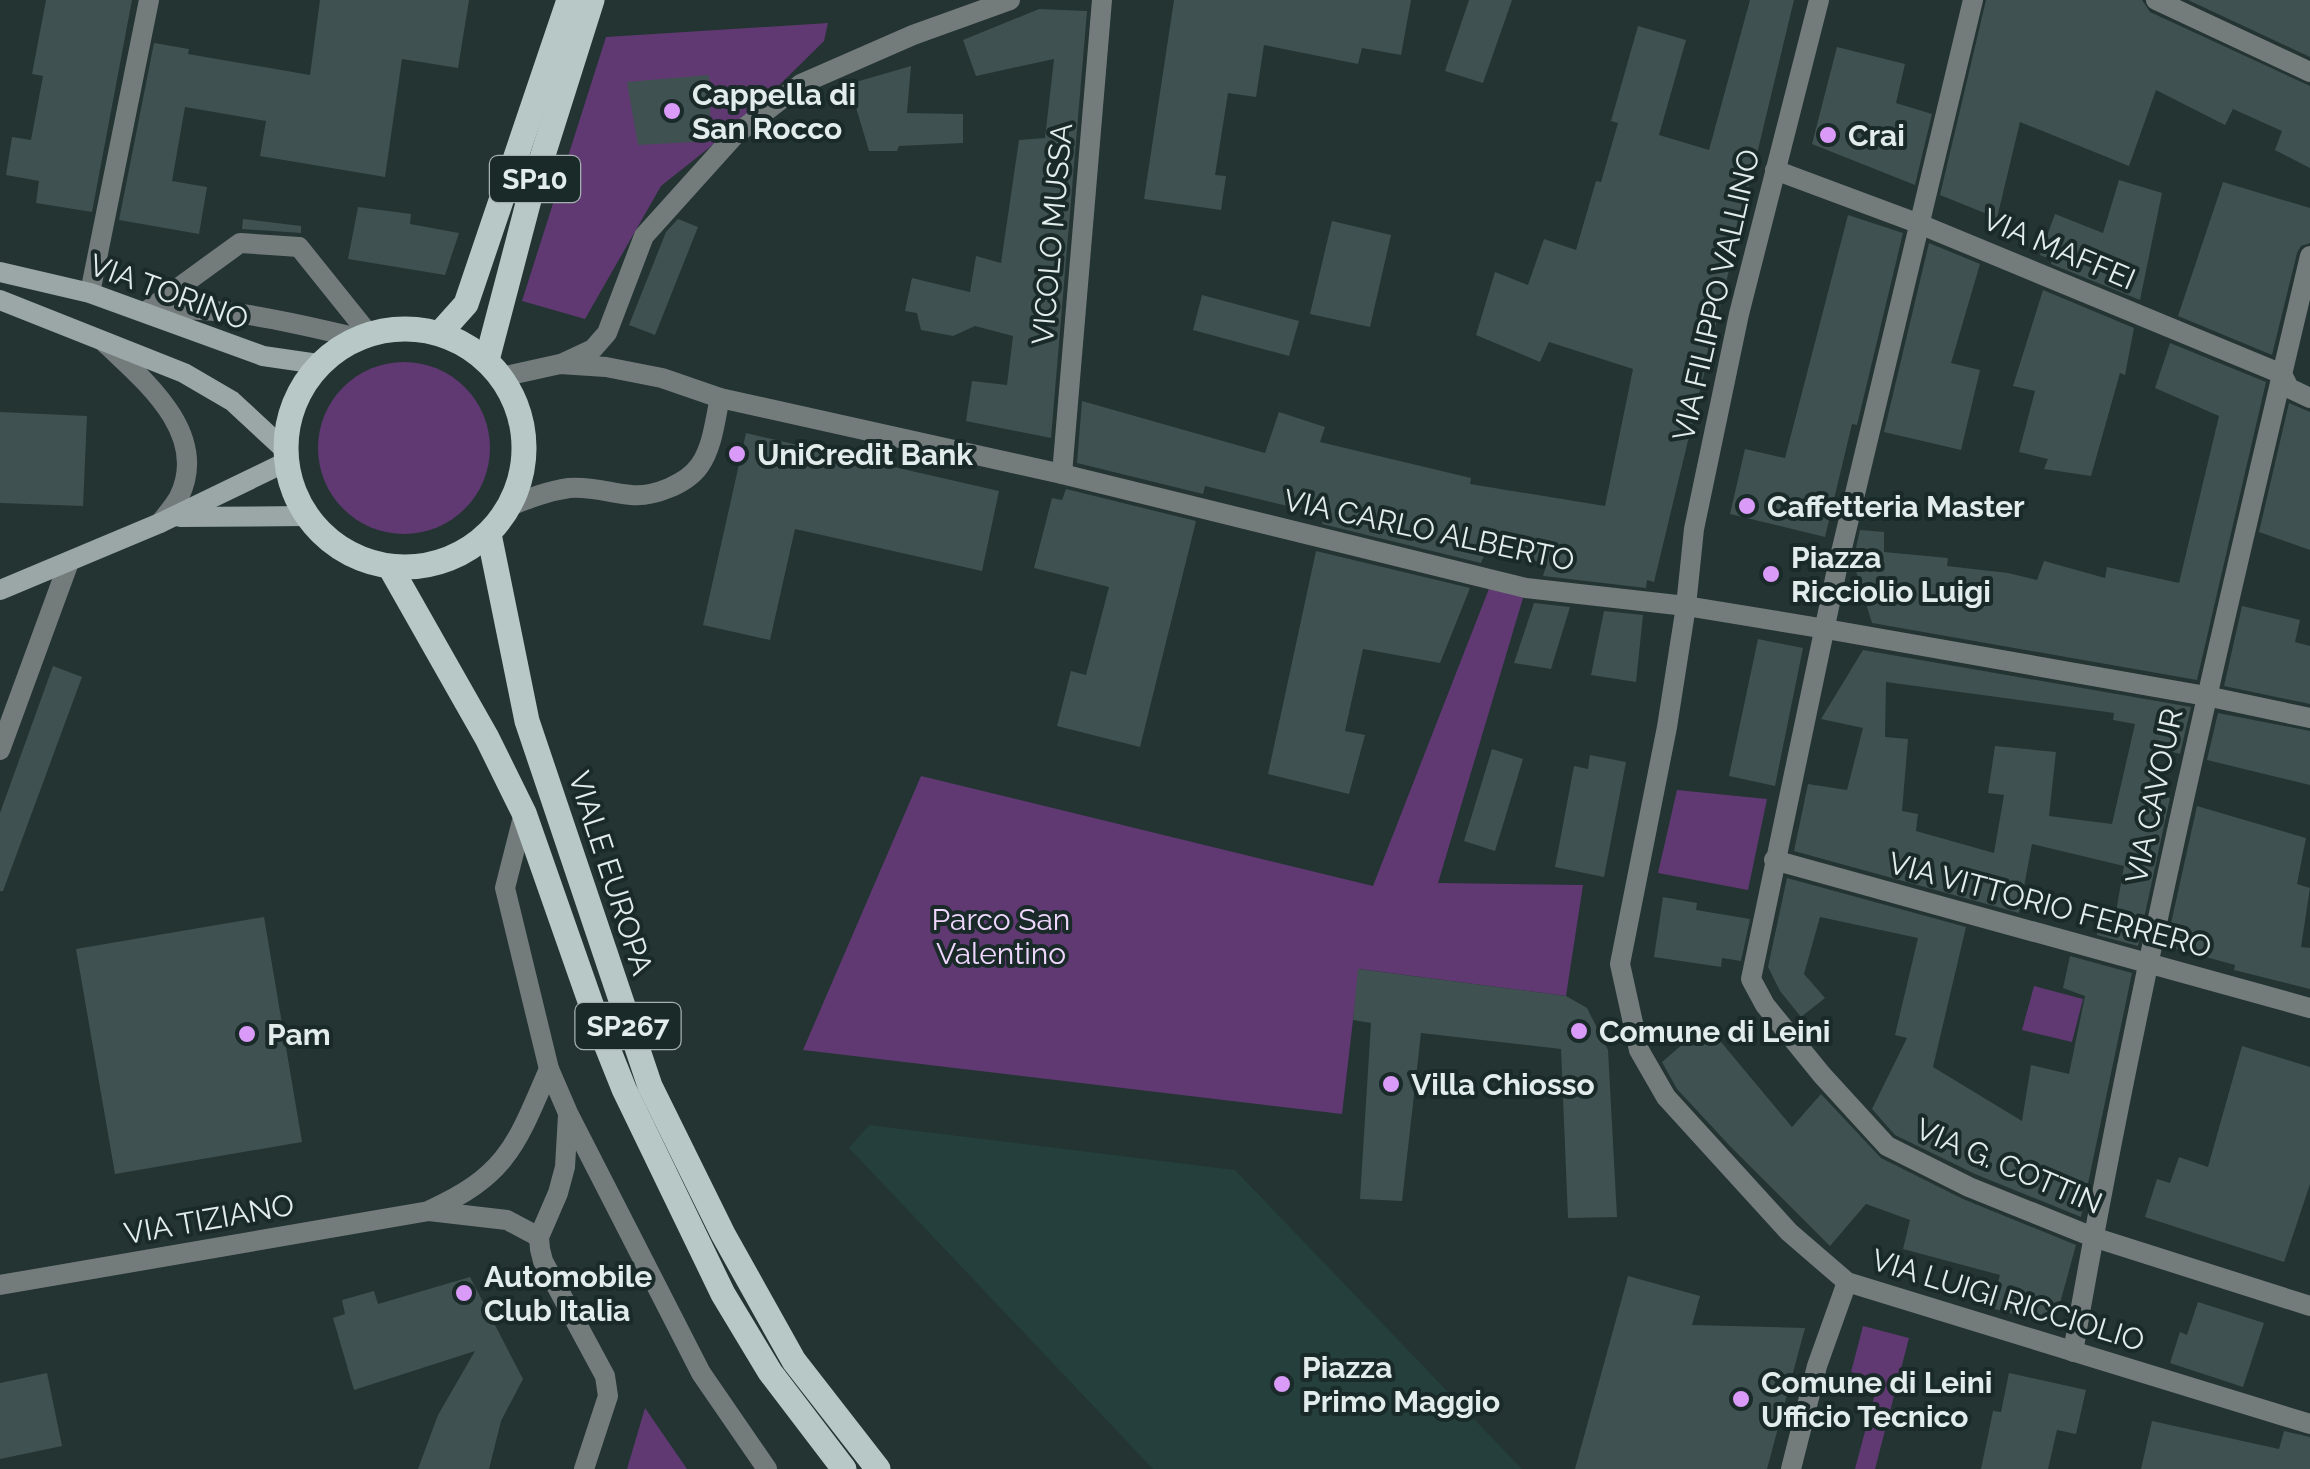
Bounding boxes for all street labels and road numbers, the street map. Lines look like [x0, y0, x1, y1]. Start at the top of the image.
street label: VICOLO MUSSA [1025, 122, 1079, 346]
street label: VIA FILIPPO VALLINO [1665, 146, 1767, 444]
road number: SP10 [490, 156, 580, 202]
street label: VIA MAFFEI [1977, 201, 2141, 297]
street label: VIA TORINO [85, 247, 253, 337]
street label: VIA CARLO ALBERTO [1280, 482, 1578, 578]
street label: VIA CAVOUR [2118, 705, 2190, 887]
street label: VIALE EUROPA [562, 767, 660, 979]
street label: VIA VITTORIO FERRERO [1885, 845, 2215, 965]
road number: SP267 [576, 1003, 680, 1049]
street label: VIA G. COTTIN [1911, 1111, 2107, 1221]
street label: VIA TIZIANO [121, 1187, 297, 1251]
street label: VIA LUIGI RICCIOLIO [1867, 1242, 2149, 1358]

